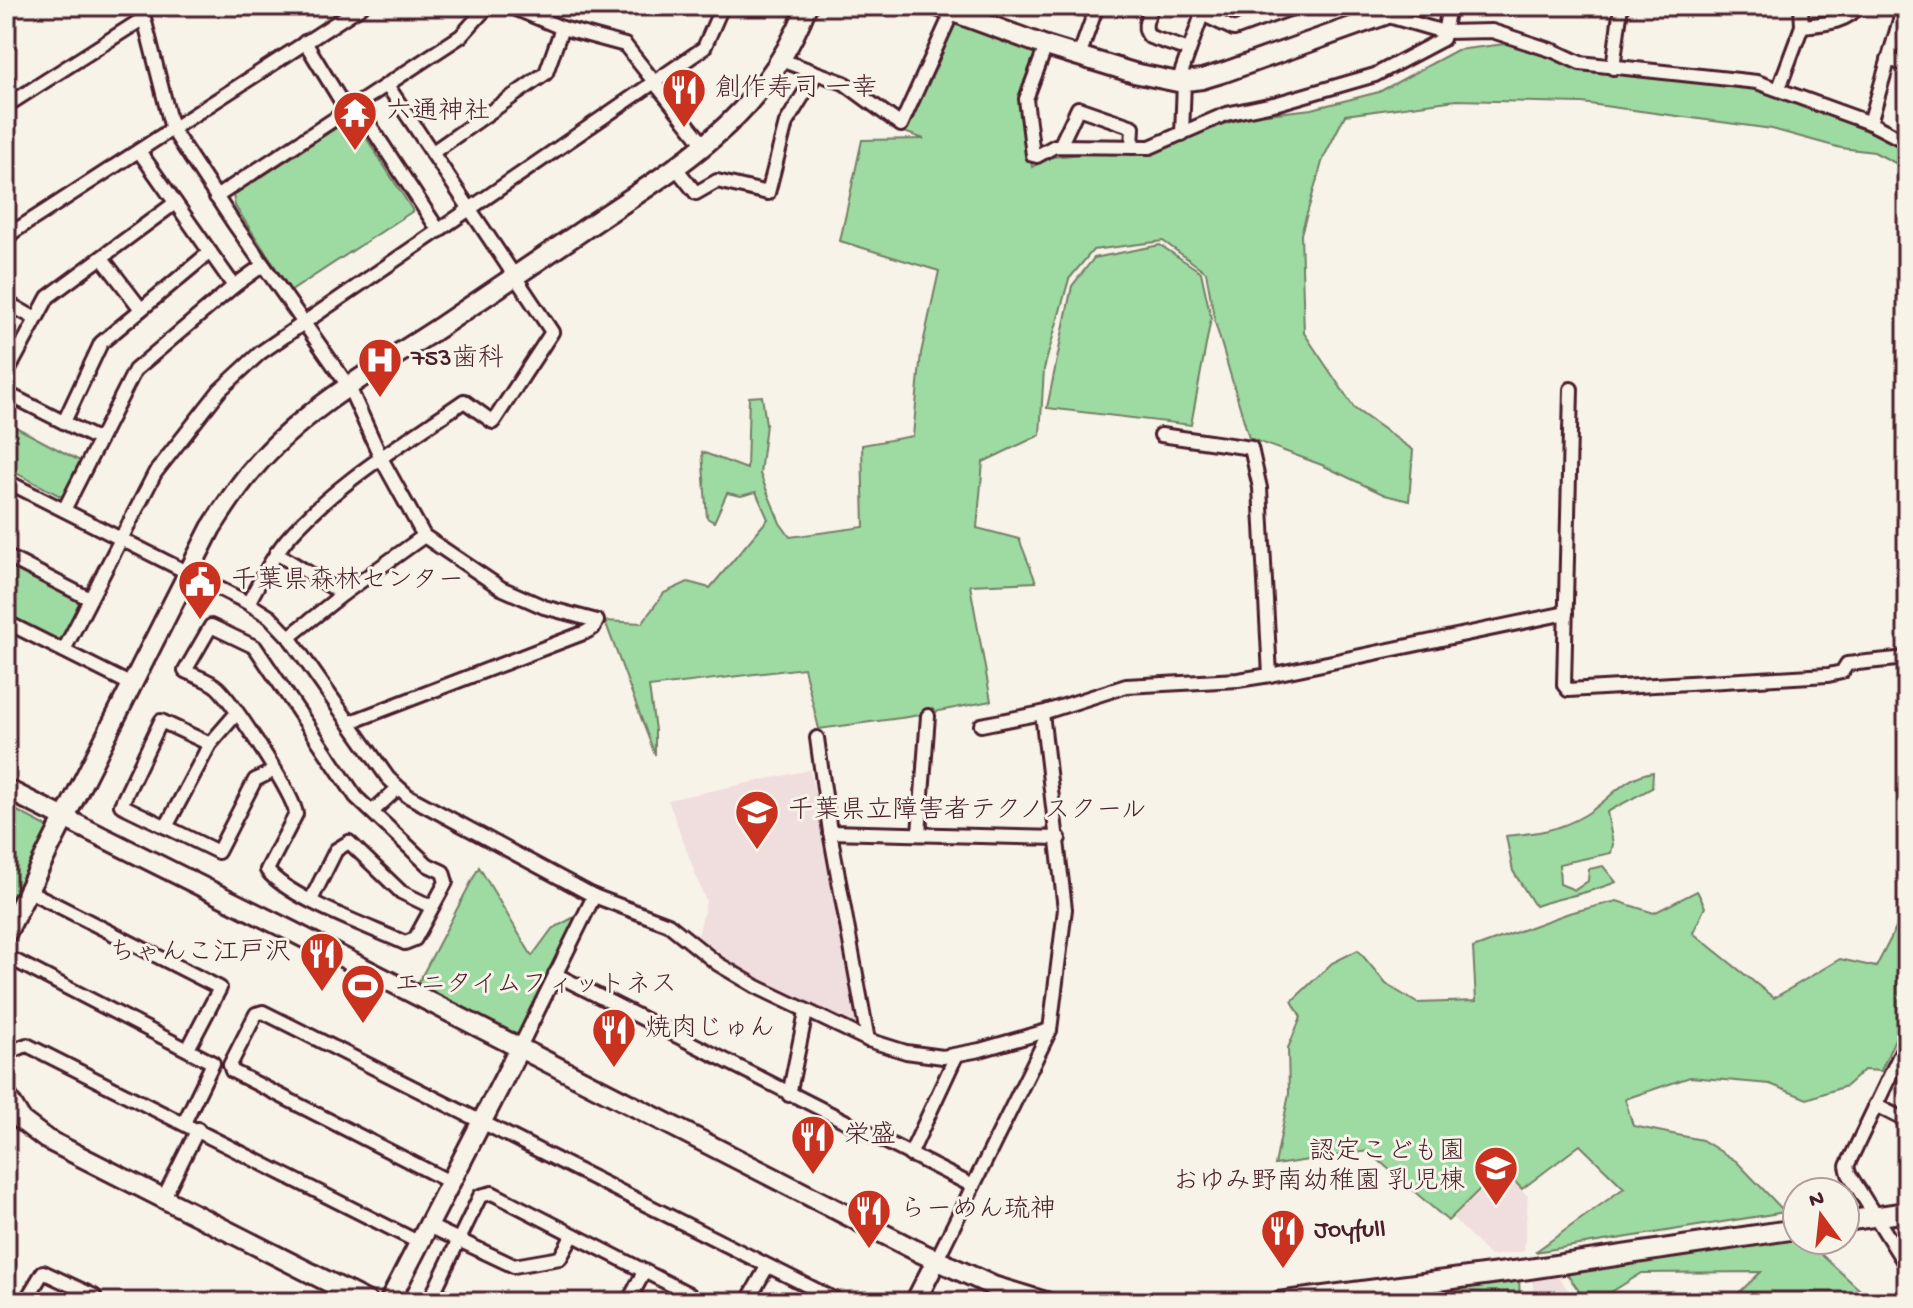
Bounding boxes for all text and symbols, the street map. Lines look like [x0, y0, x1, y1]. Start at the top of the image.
restaurant icon: 創作寿司 一幸 [660, 66, 708, 129]
place label: 創作寿司 一幸 [715, 73, 877, 106]
temple icon: 六通神社 [331, 89, 379, 152]
place label: 六通神社 [386, 97, 490, 129]
hospital icon: 753歯科 [356, 336, 404, 399]
place label: 753歯科 [410, 343, 504, 376]
public building icon: 千葉県森林センター [176, 558, 224, 621]
place label: 千葉県森林センター [231, 565, 464, 598]
school or university icon: 千葉県立障害者テクノスクール [733, 788, 781, 851]
place label: 千葉県立障害者テクノスクール [788, 795, 1147, 828]
restaurant icon: ちゃんこ江戸沢 [298, 930, 346, 993]
place label: ちゃんこ江戸沢 [109, 939, 291, 970]
sports icon: エニタイムフィットネス [339, 962, 387, 1025]
place label: エニタイムフィットネス [394, 971, 677, 1002]
restaurant icon: 焼肉じゅん [590, 1006, 638, 1069]
place label: 焼肉じゅん [645, 1014, 775, 1046]
restaurant icon: 栄盛 [789, 1113, 837, 1176]
place label: 栄盛 [844, 1120, 896, 1153]
place label: 認定こども園 おゆみ野南幼稚園 乳児棟 [1173, 1137, 1465, 1199]
school or university icon: 認定こども園 おゆみ野南幼稚園 乳児棟 [1472, 1144, 1520, 1207]
north arrow [1781, 1176, 1861, 1256]
text: N [1807, 1186, 1827, 1215]
restaurant icon: らーめん琉神 [845, 1187, 893, 1250]
place label: らーめん琉神 [900, 1195, 1056, 1227]
restaurant icon: Joyfull [1259, 1207, 1307, 1270]
place label: Joyfull [1314, 1216, 1386, 1247]

